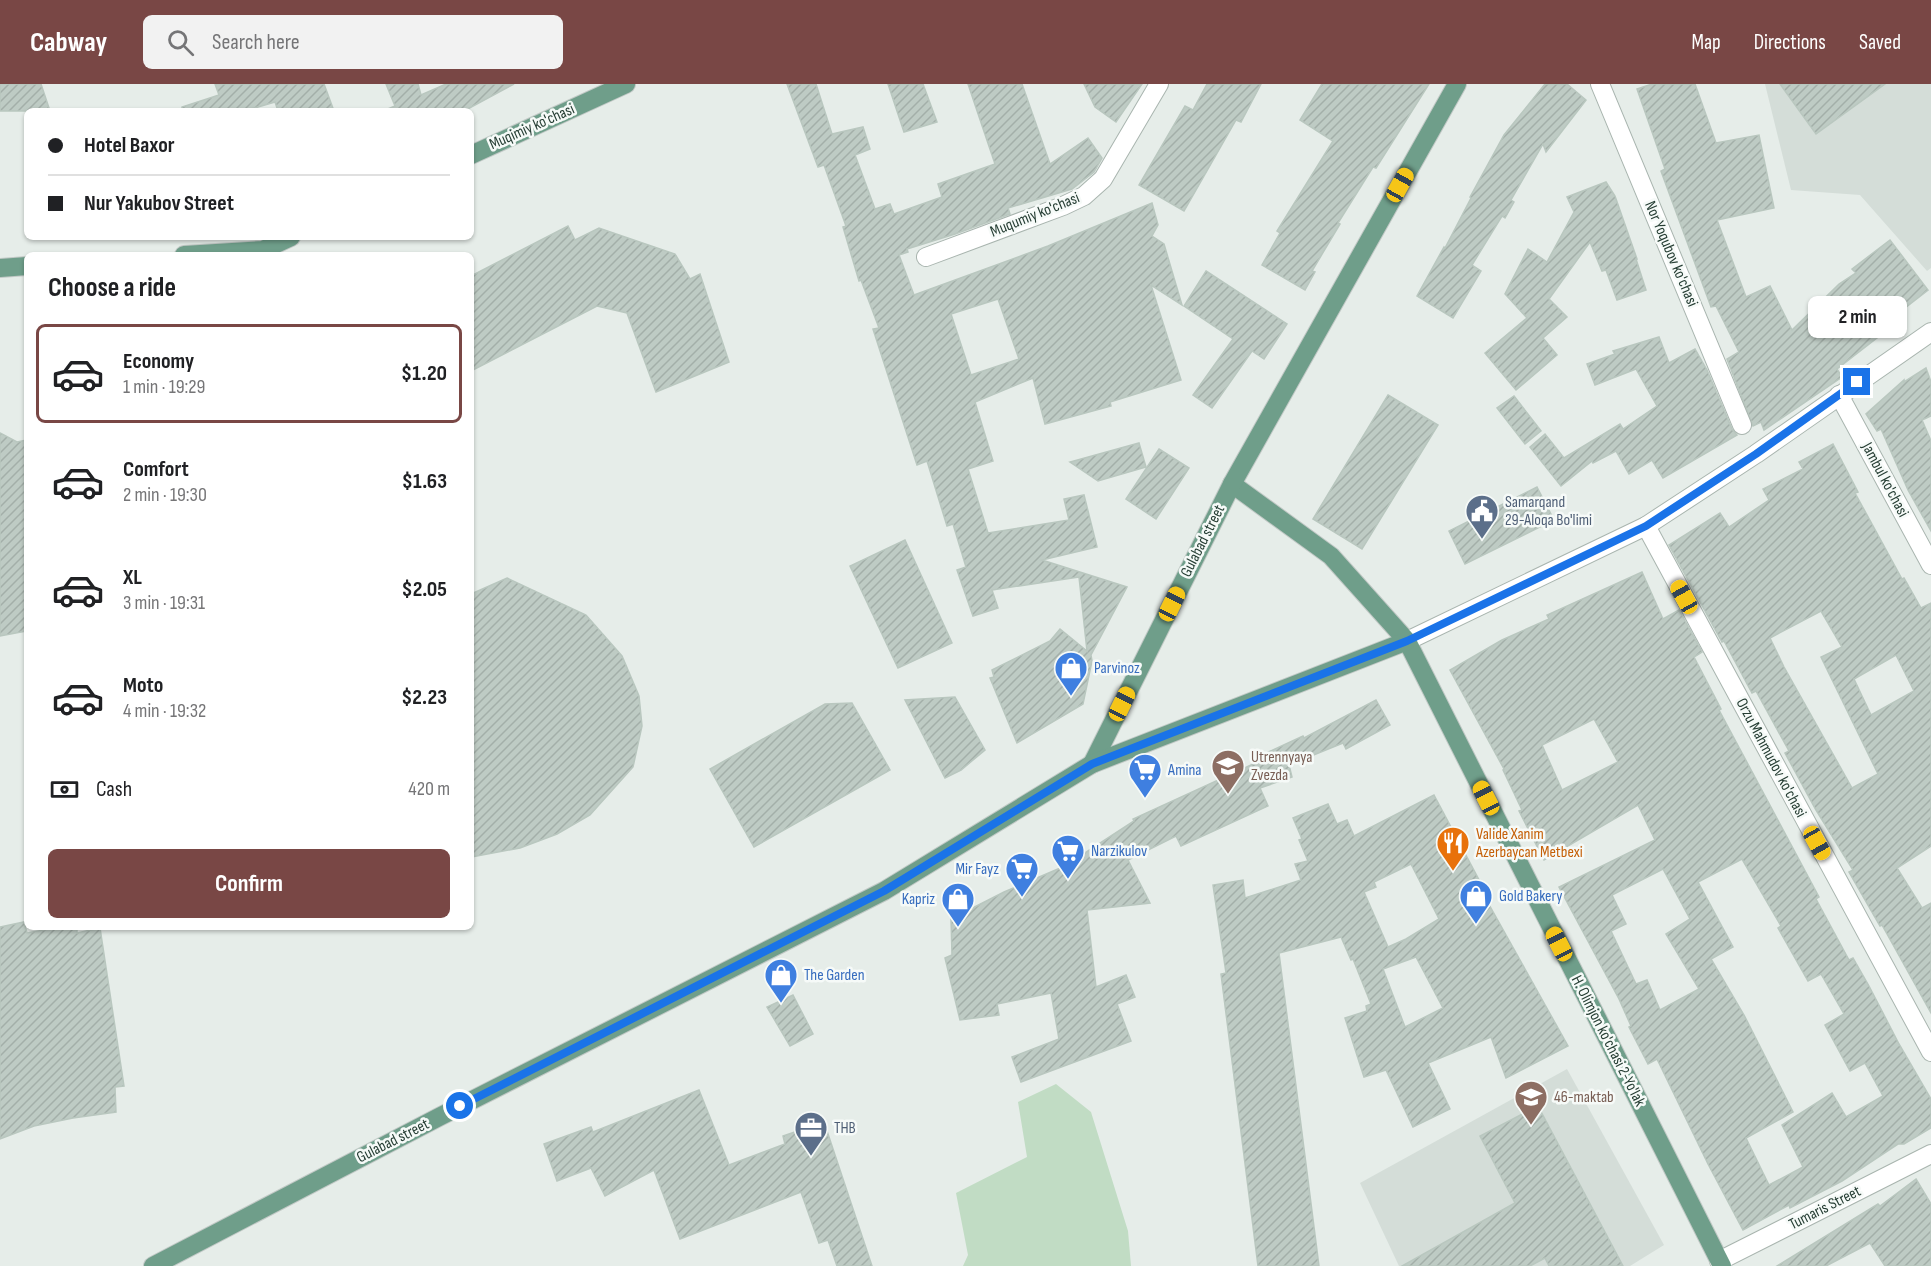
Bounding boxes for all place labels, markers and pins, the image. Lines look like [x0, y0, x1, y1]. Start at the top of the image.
public building icon: Samarqand 29-Aloqa Bo'limi [1464, 493, 1500, 540]
place label: Samarqand 29-Aloqa Bo'limi [1505, 493, 1592, 530]
shop icon: Parvinoz [1053, 650, 1089, 697]
place label: Parvinoz [1094, 659, 1140, 678]
school or university icon: Utrennyaya Zvezda [1210, 748, 1246, 795]
place label: Utrennyaya Zvezda [1251, 748, 1312, 785]
supermarket icon: Amina [1127, 752, 1163, 799]
place label: Amina [1167, 761, 1201, 780]
restaurant icon: Valide Xanim Azerbaycan Metbexi [1435, 825, 1471, 872]
place label: Valide Xanim Azerbaycan Metbexi [1475, 825, 1583, 862]
supermarket icon: Narzikulov [1050, 833, 1086, 880]
place label: Narzikulov [1091, 842, 1147, 861]
supermarket icon: Mir Fayz [1004, 851, 1040, 898]
place label: Mir Fayz [956, 860, 999, 879]
shop icon: Gold Bakery [1458, 878, 1494, 925]
shop icon: Kapriz [940, 881, 976, 928]
place label: Gold Bakery [1499, 887, 1562, 906]
place label: Kapriz [902, 890, 935, 909]
shop icon: The Garden [763, 957, 799, 1004]
place label: The Garden [804, 966, 865, 985]
school or university icon: 46-maktab [1513, 1079, 1549, 1126]
place label: 46-maktab [1554, 1088, 1614, 1107]
office icon: THB [793, 1110, 829, 1157]
place label: THB [834, 1119, 856, 1138]

